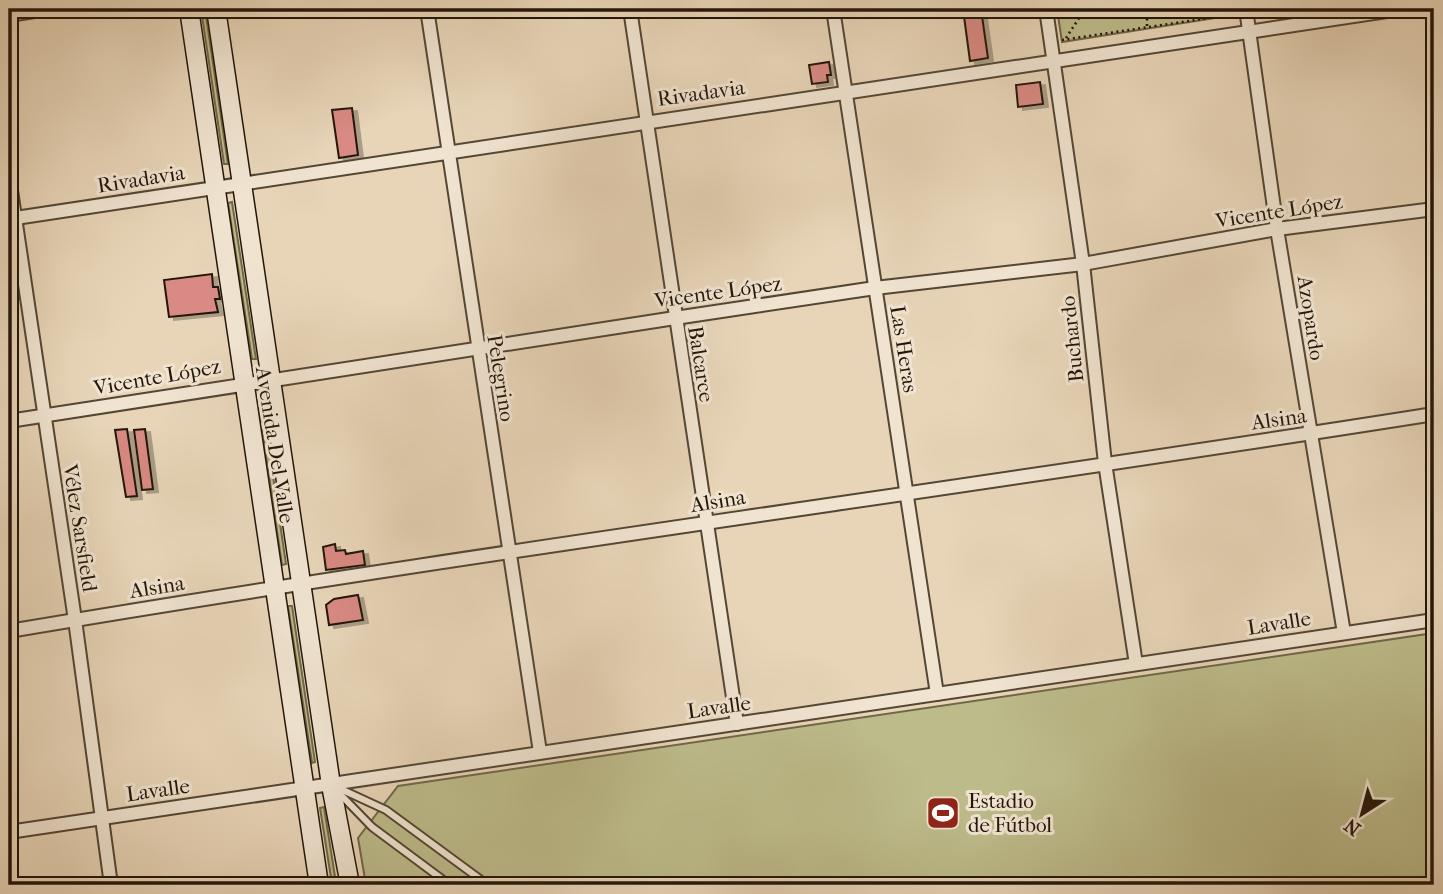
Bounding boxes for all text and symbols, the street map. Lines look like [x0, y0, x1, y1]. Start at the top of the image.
street label: Rivadavia [656, 75, 747, 111]
street label: Rivadavia [96, 160, 187, 198]
street label: Vicente López [1213, 189, 1344, 233]
street label: Vicente López [652, 271, 783, 313]
street label: Azopardo [1292, 273, 1330, 362]
street label: Buchardo [1056, 295, 1088, 383]
street label: Las Heras [885, 304, 923, 394]
street label: Balcarce [683, 324, 719, 404]
street label: Pelegrino [482, 333, 520, 423]
street label: Vicente López [91, 354, 222, 400]
street label: Avenida Del Valle [251, 364, 299, 525]
street label: Alsina [1249, 403, 1308, 435]
street label: Vélez Sarsfield [58, 461, 102, 594]
street label: Alsina [688, 485, 747, 517]
street label: Alsina [127, 571, 186, 603]
street label: Lavalle [1246, 606, 1312, 640]
street label: Lavalle [686, 691, 752, 723]
street label: Lavalle [125, 774, 191, 806]
north arrow [1328, 778, 1398, 848]
place label: Estadio de Fútbol [968, 789, 1052, 837]
sports icon: Estadio de Fútbol [924, 794, 962, 832]
text: N [1340, 813, 1365, 840]

